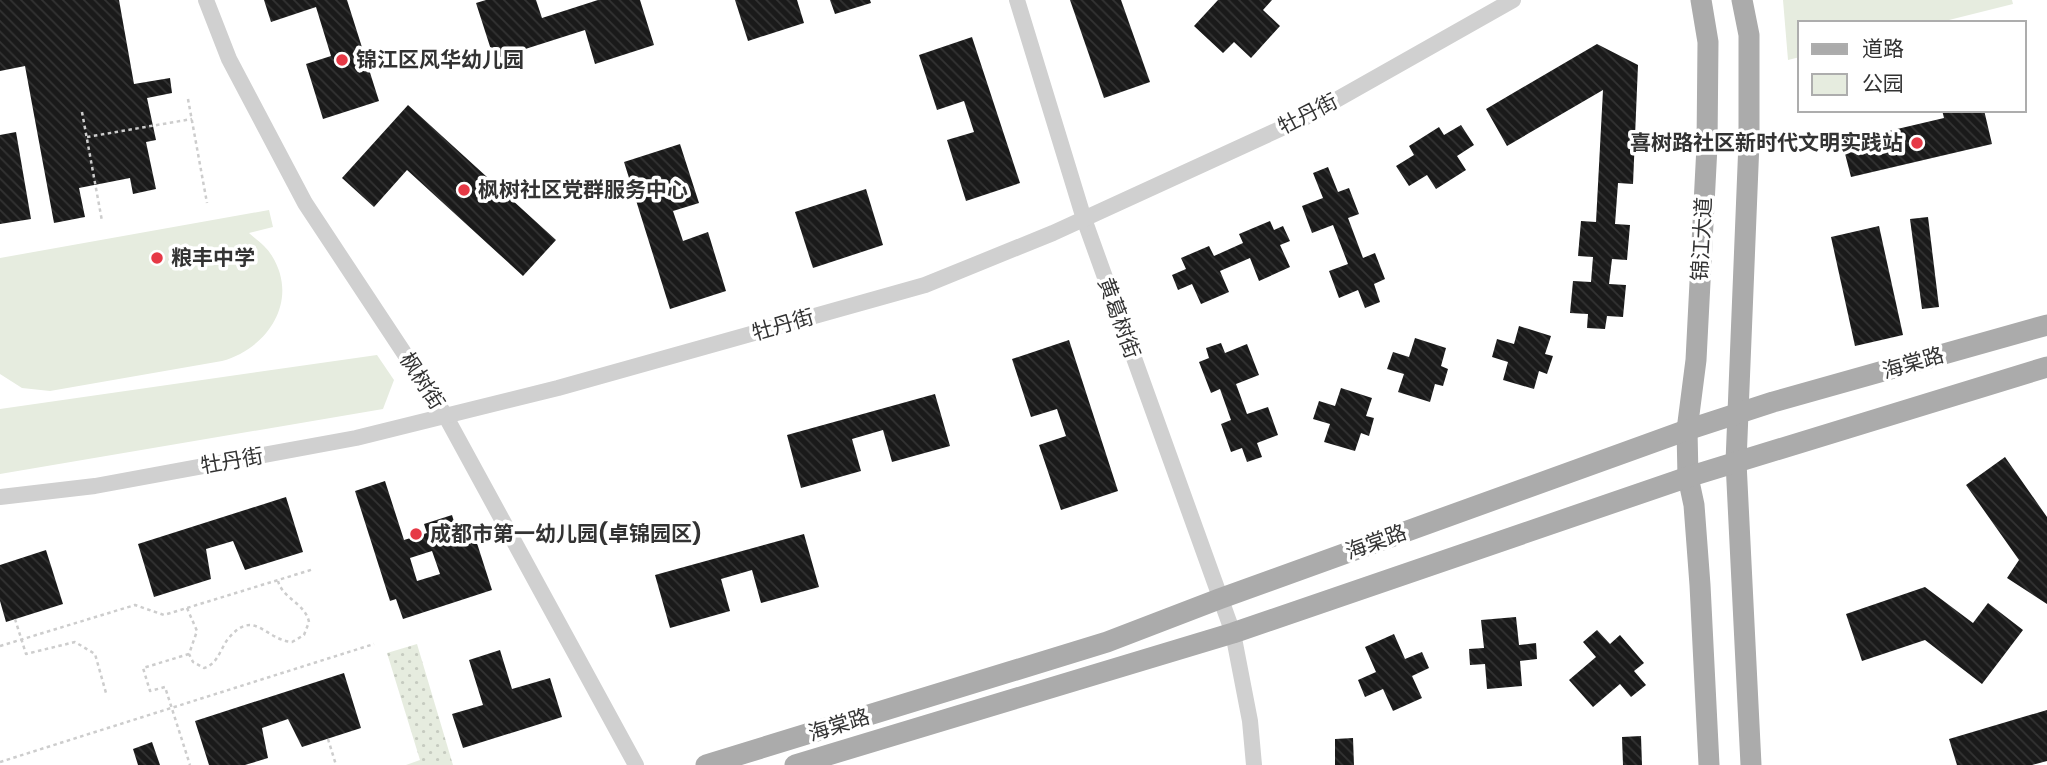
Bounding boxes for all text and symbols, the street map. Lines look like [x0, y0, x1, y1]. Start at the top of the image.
legend [1798, 21, 2026, 112]
text: 道路 [1862, 34, 1904, 63]
place label: 锦江区风华幼儿园 [356, 45, 524, 74]
marker: 锦江区风华幼儿园 [334, 52, 350, 68]
text: 公园 [1862, 69, 1904, 98]
street label: 牡丹街 [1273, 86, 1342, 141]
place label: 喜树路社区新时代文明实践站 [1630, 128, 1903, 157]
marker: 喜树路社区新时代文明实践站 [1909, 135, 1925, 151]
place label: 枫树社区党群服务中心 [478, 175, 688, 204]
marker: 枫树社区党群服务中心 [456, 182, 472, 198]
street label: 锦江大道 [1685, 196, 1718, 282]
place label: 粮丰中学 [171, 243, 255, 272]
marker: 粮丰中学 [149, 250, 165, 266]
street label: 黄葛树街 [1091, 273, 1147, 362]
street label: 牡丹街 [749, 302, 817, 347]
street label: 海棠路 [1879, 340, 1947, 385]
street label: 枫树街 [393, 346, 452, 415]
street label: 牡丹街 [198, 441, 265, 480]
street label: 海棠路 [1341, 517, 1410, 566]
place label: 成都市第一幼儿园(卓锦园区) [430, 519, 702, 548]
marker: 成都市第一幼儿园(卓锦园区) [408, 526, 424, 542]
street label: 海棠路 [804, 701, 873, 748]

